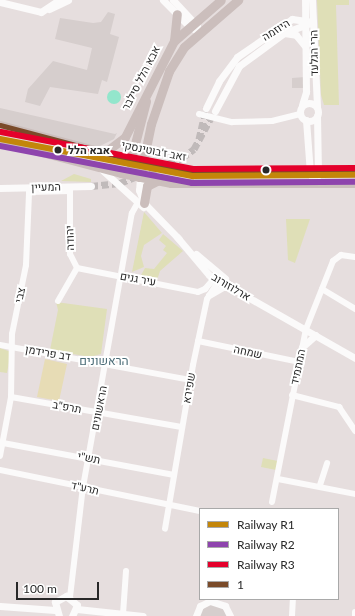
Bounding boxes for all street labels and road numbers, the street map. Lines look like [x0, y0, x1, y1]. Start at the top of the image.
street label: היוזמה [260, 16, 292, 44]
street label: הרי הגלעד [307, 30, 321, 76]
street label: אבא הלל סילבר [119, 44, 163, 112]
street label: זאב ז'בוטינסקי [120, 138, 188, 164]
street label: המעיין [31, 180, 61, 194]
street label: יהודה [63, 225, 77, 251]
street label: עיר גנים [119, 269, 157, 289]
street label: ארלוזורוב [209, 270, 253, 304]
street label: צבי [12, 286, 28, 304]
street label: דב פרידמן [24, 343, 72, 363]
street label: שמחה [233, 343, 263, 361]
street label: המתמיד [288, 348, 308, 386]
street label: שפירא [180, 371, 198, 405]
street label: הראשונים [88, 385, 110, 431]
street label: תרפ"ב [52, 398, 82, 416]
street label: תש"י [76, 449, 102, 467]
street label: תרע"ד [70, 478, 100, 498]

